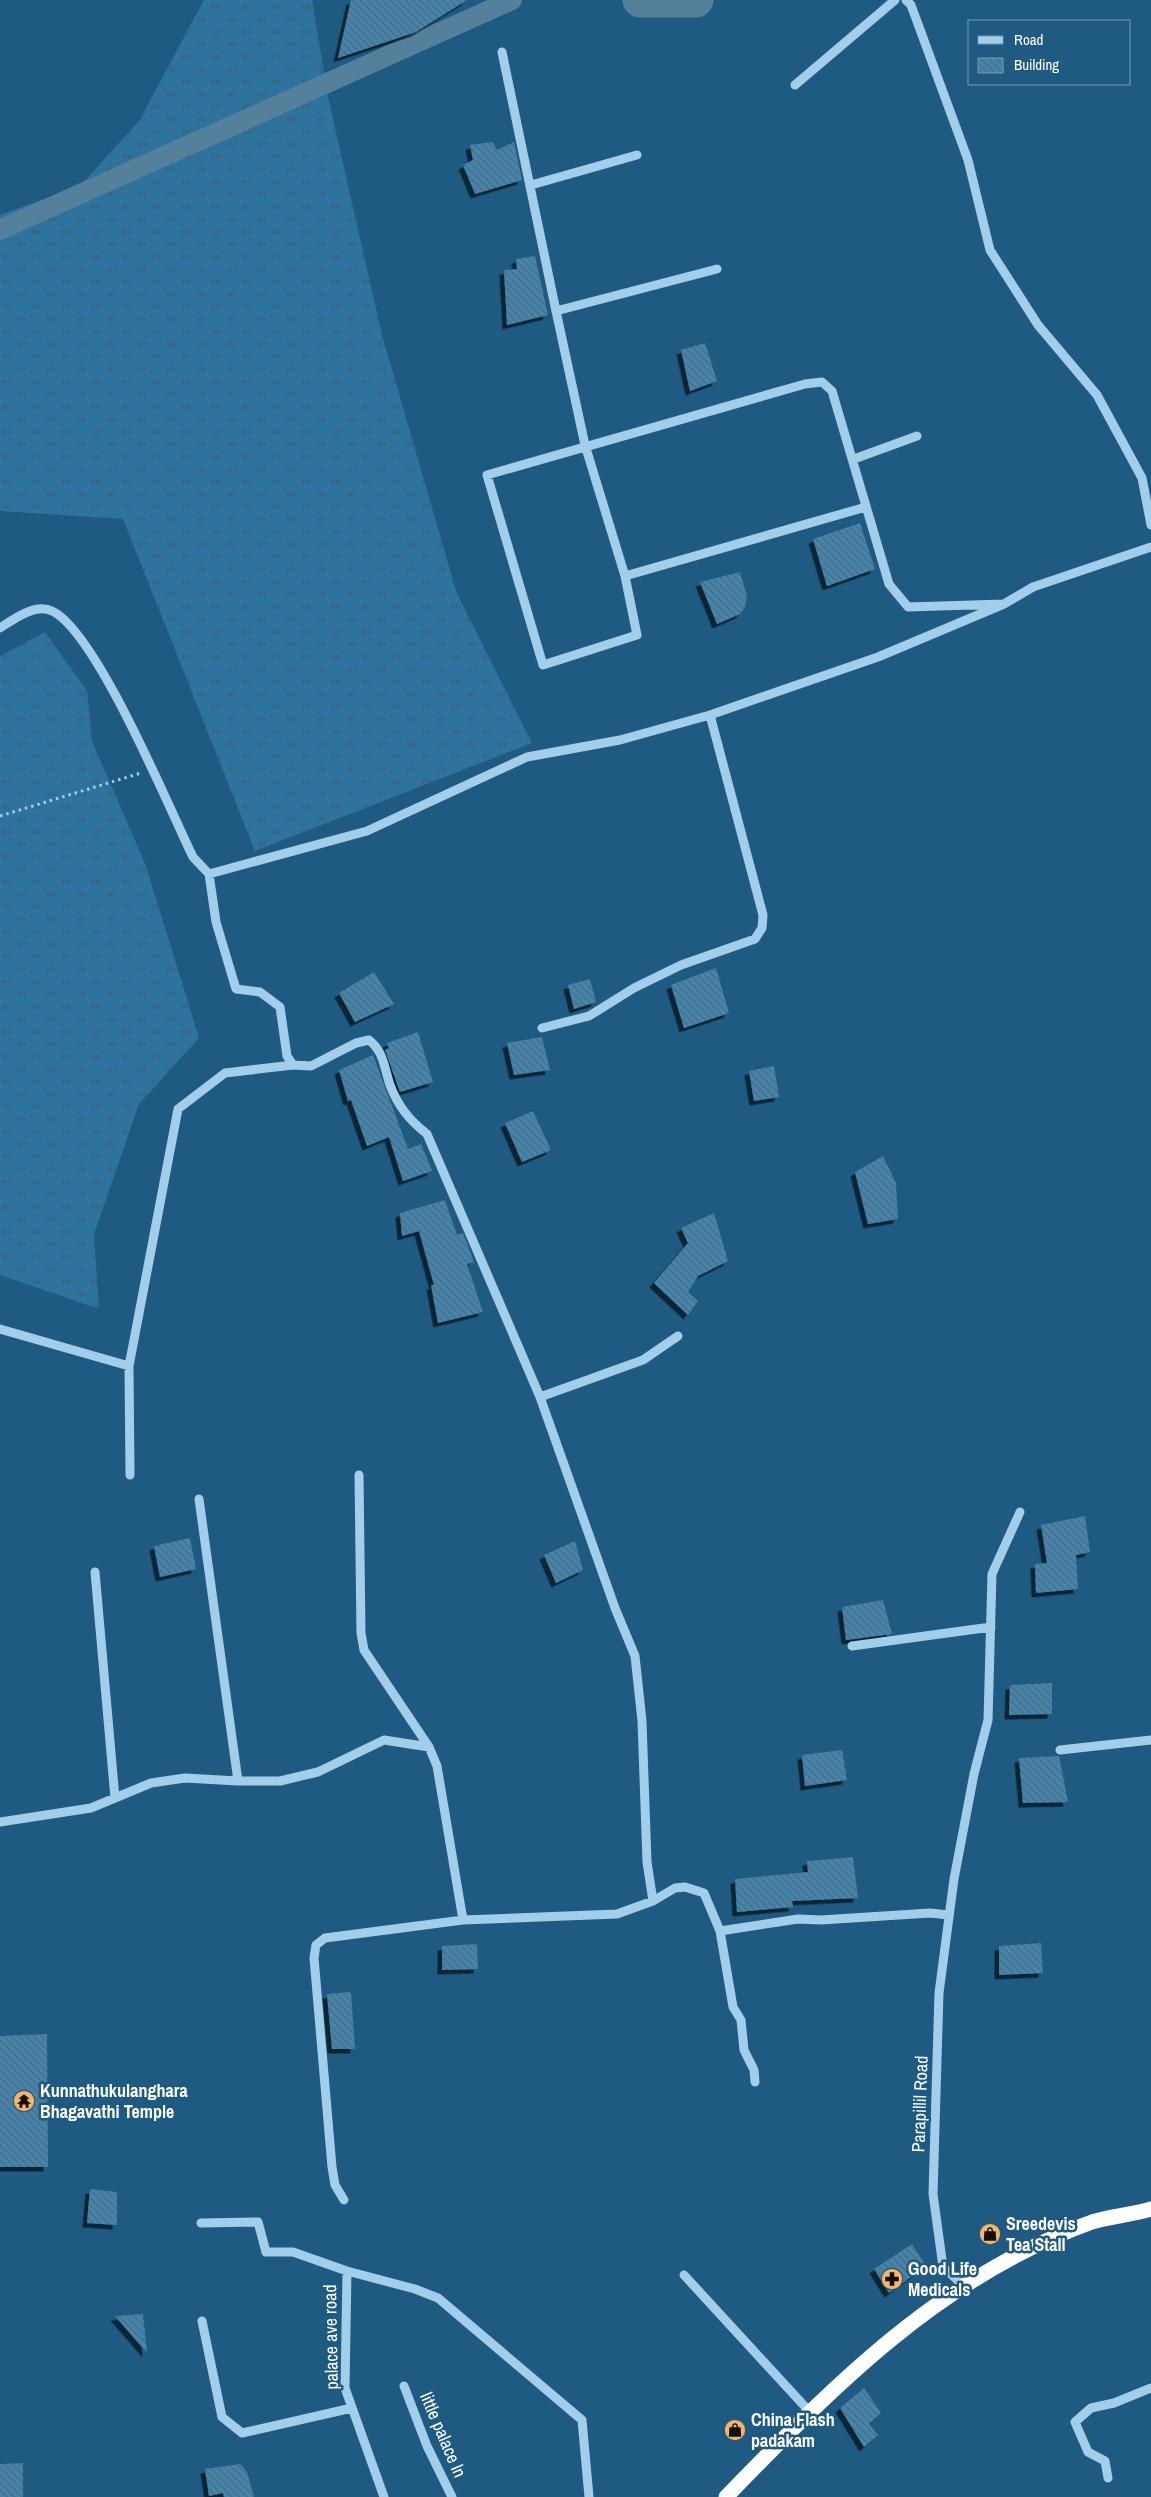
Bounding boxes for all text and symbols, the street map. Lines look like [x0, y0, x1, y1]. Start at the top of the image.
legend [968, 20, 1131, 85]
text: Road [1014, 29, 1043, 50]
text: Building [1014, 54, 1059, 75]
street label: Parapillil Road [905, 2055, 934, 2153]
place label: Kunnathukulanghara Bhagavathi Temple [40, 2078, 188, 2124]
temple icon: Kunnathukulanghara Bhagavathi Temple [12, 2089, 36, 2113]
place label: Sreedevis Tea Stall [1006, 2211, 1076, 2257]
shop icon: Sreedevis Tea Stall [978, 2222, 1002, 2246]
place label: Good Life Medicals [908, 2256, 977, 2302]
pharmacy icon: Good Life Medicals [880, 2267, 904, 2291]
street label: palace ave road [317, 2284, 344, 2390]
street label: little palace ln [414, 2388, 473, 2481]
place label: China Flash padakam [751, 2407, 835, 2453]
shop icon: China Flash padakam [723, 2418, 747, 2442]

